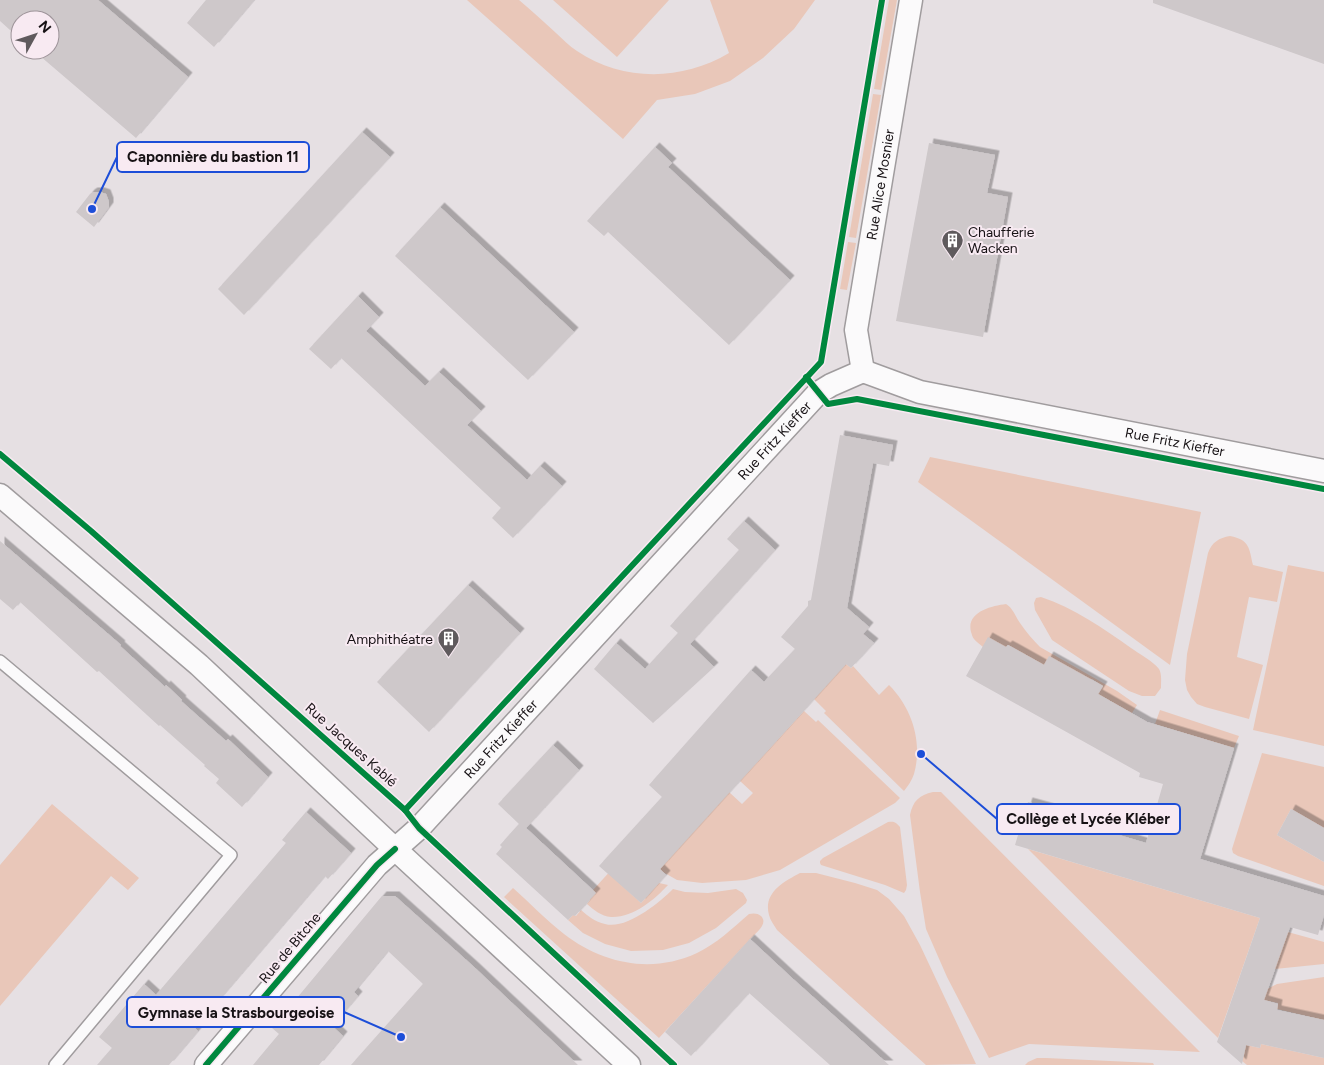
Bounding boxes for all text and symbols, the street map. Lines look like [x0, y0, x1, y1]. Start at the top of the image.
north arrow [10, 10, 60, 60]
text: N [35, 17, 55, 37]
street label: Rue Alice Mosnier [863, 128, 898, 241]
callout: Caponnière du bastion 11 [117, 142, 309, 172]
text: Caponnière du bastion 11 [127, 148, 299, 166]
place label: Chaufferie Wacken [968, 224, 1035, 257]
building icon: Chaufferie Wacken [940, 228, 964, 259]
street label: Rue Fritz Kieffer [734, 397, 815, 483]
street label: Rue Fritz Kieffer [1124, 424, 1226, 460]
building icon: Amphithéatre [437, 627, 461, 658]
place label: Amphithéatre [347, 631, 433, 648]
street label: Rue Fritz Kieffer [460, 696, 541, 782]
street label: Rue Jacques Kablé [302, 699, 401, 791]
callout: Collège et Lycée Kléber [997, 804, 1180, 834]
text: Collège et Lycée Kléber [1006, 810, 1170, 828]
street label: Rue de Bitche [256, 909, 325, 987]
callout: Gymnase la Strasbourgeoise [127, 997, 344, 1027]
text: Gymnase la Strasbourgeoise [138, 1004, 335, 1022]

